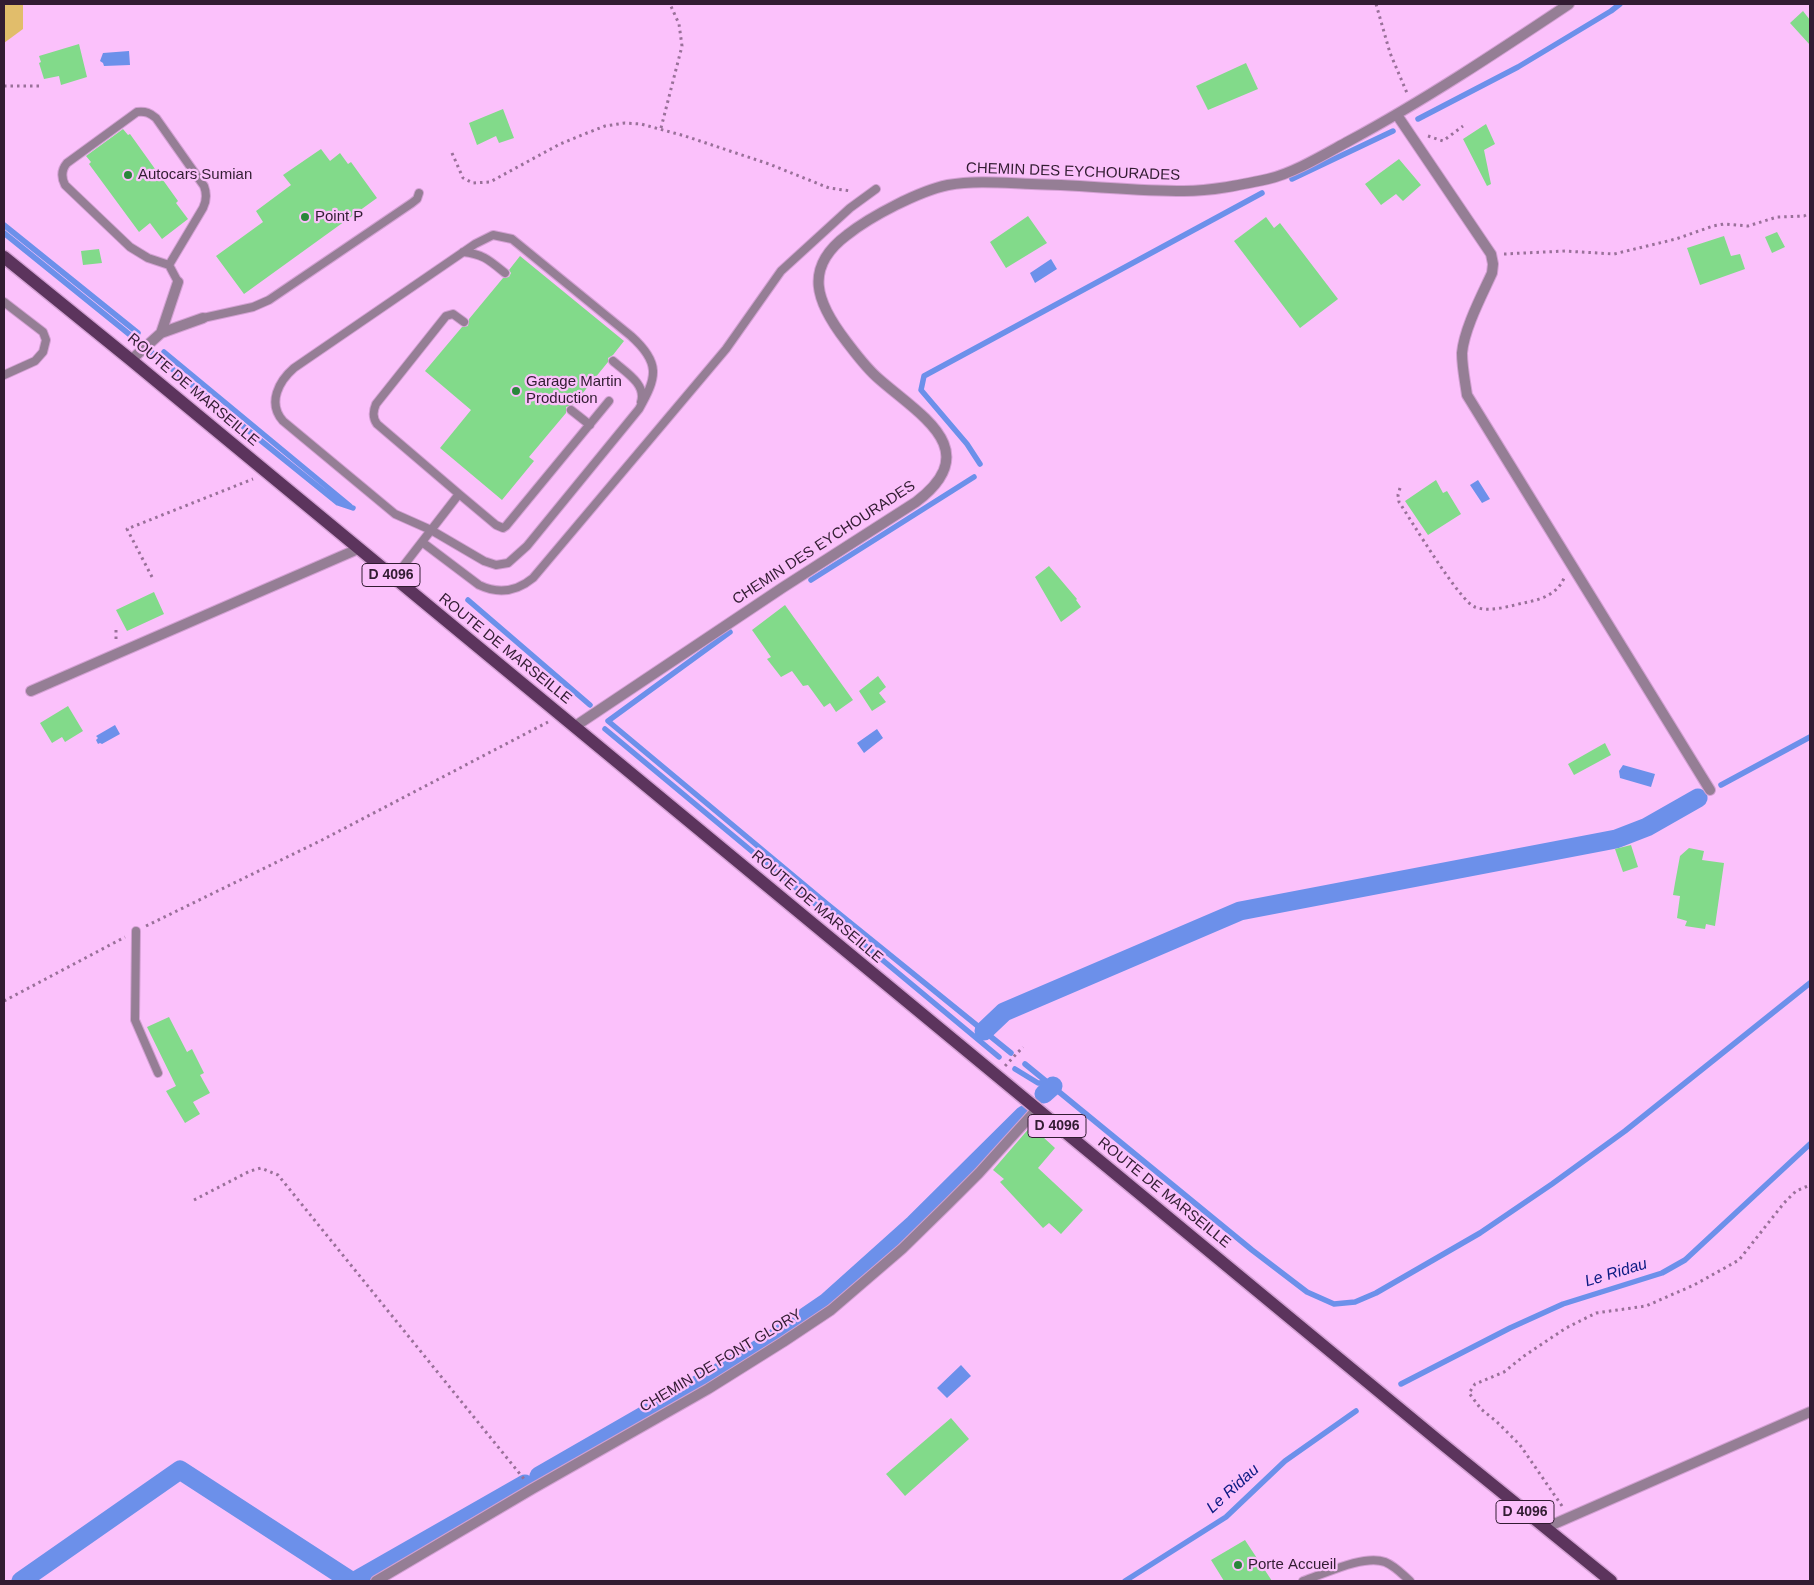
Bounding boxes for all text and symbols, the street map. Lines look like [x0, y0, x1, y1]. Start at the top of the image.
street label: CHEMIN DES EYCHOURADES [966, 159, 1180, 185]
place label: Autocars Sumian [138, 166, 252, 184]
marker: Autocars Sumian [122, 169, 134, 181]
place label: Point P [315, 208, 363, 226]
marker: Point P [299, 211, 311, 223]
street label: ROUTE DE MARSEILLE [124, 330, 262, 450]
place label: Garage Martin Production [526, 373, 622, 408]
marker: Garage Martin Production [510, 385, 522, 397]
street label: CHEMIN DES EYCHOURADES [729, 477, 919, 609]
road number: D 4096 [362, 564, 420, 586]
street label: ROUTE DE MARSEILLE [435, 590, 575, 708]
street label: ROUTE DE MARSEILLE [748, 847, 886, 967]
road number: D 4096 [1028, 1114, 1086, 1138]
street label: ROUTE DE MARSEILLE [1094, 1134, 1234, 1252]
water label: Le Ridau [1583, 1254, 1649, 1292]
street label: CHEMIN DE FONT GLORY [637, 1305, 805, 1417]
water label: Le Ridau [1203, 1460, 1263, 1518]
road number: D 4096 [1496, 1500, 1554, 1524]
place label: Porte Accueil [1248, 1556, 1336, 1574]
marker: Porte Accueil [1232, 1559, 1244, 1571]

